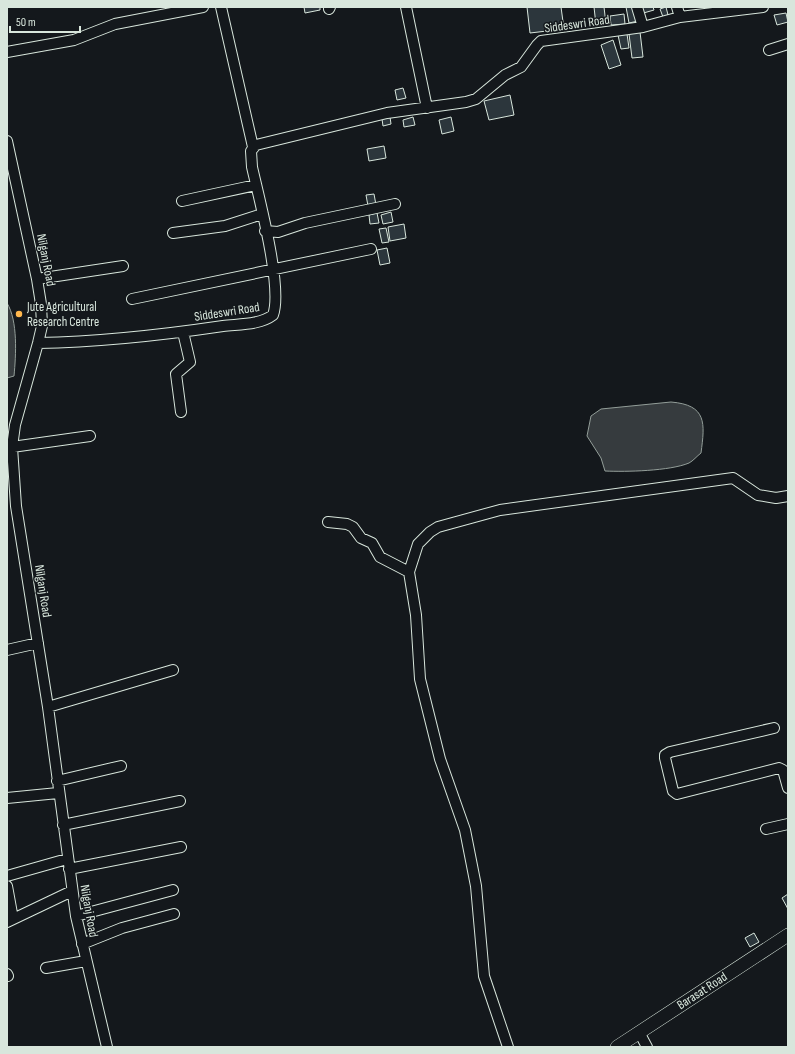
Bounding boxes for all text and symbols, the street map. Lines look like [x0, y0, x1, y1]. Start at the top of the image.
scale bar [10, 8, 80, 34]
street label: Siddeswri Road [543, 11, 611, 37]
text: 50 m [16, 15, 36, 30]
street label: Nilganj Road [33, 232, 59, 288]
place label: Jute Agricultural Research Centre [26, 299, 99, 330]
street label: Siddeswri Road [193, 299, 261, 325]
marker: Jute Agricultural Research Centre [14, 309, 24, 319]
street label: Nilganj Road [31, 564, 55, 618]
street label: Nilganj Road [77, 883, 101, 939]
street label: Barasat Road [674, 969, 730, 1013]

